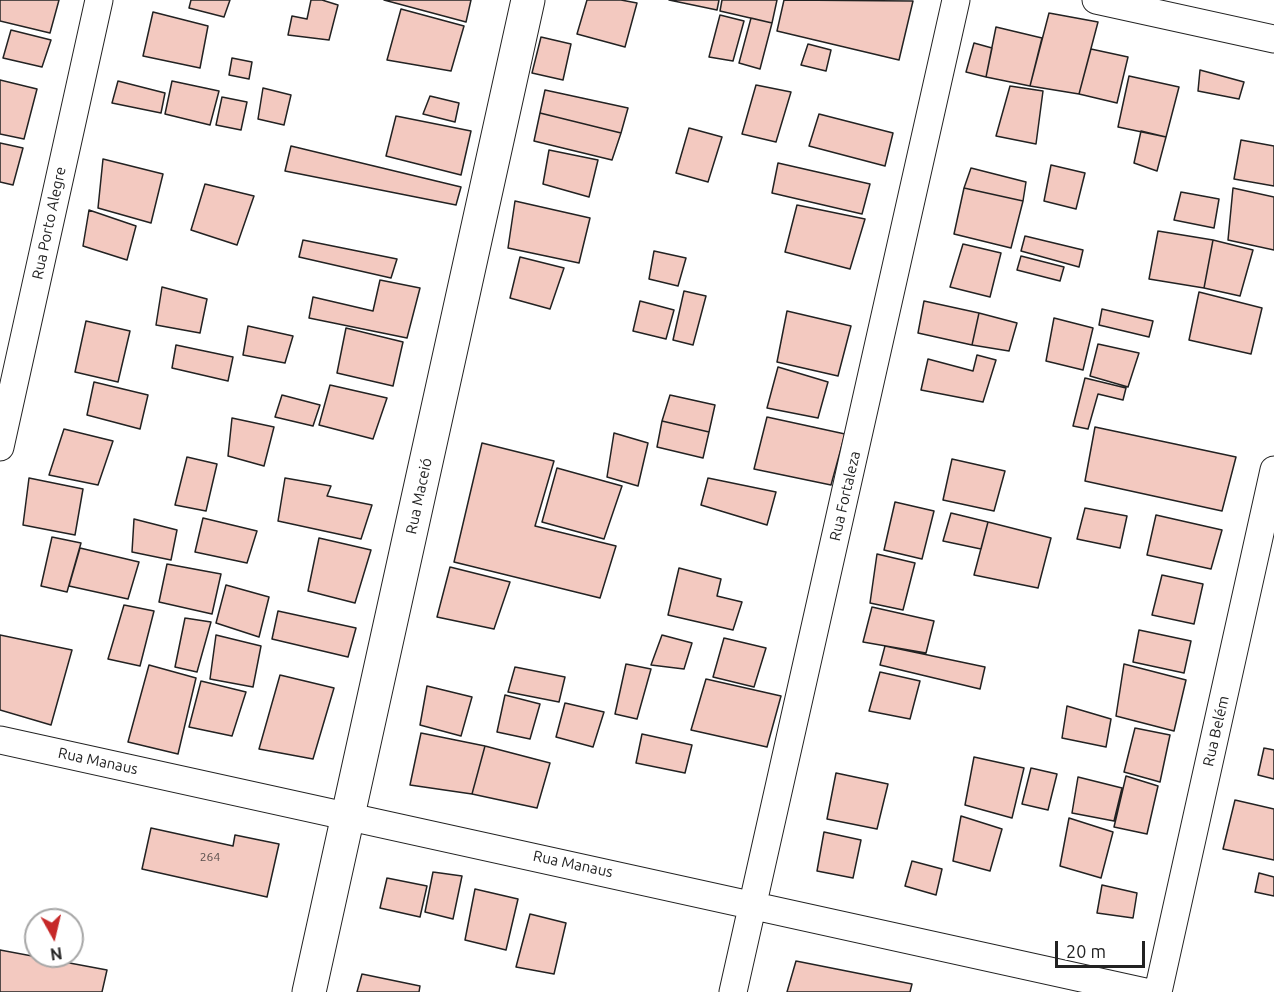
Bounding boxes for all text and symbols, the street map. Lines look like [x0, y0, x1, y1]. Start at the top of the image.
street label: Rua Porto Alegre [28, 165, 70, 281]
street label: Rua Fortaleza [826, 449, 864, 543]
street label: Rua Maceió [402, 456, 436, 536]
street label: Rua Belém [1199, 694, 1233, 768]
street label: Rua Manaus [56, 744, 140, 778]
street label: Rua Manaus [531, 847, 615, 881]
house number: 264 [200, 850, 220, 864]
north arrow [24, 908, 84, 968]
scale bar [1058, 929, 1148, 967]
text: 20 m [1066, 941, 1106, 961]
text: N [49, 944, 63, 964]

